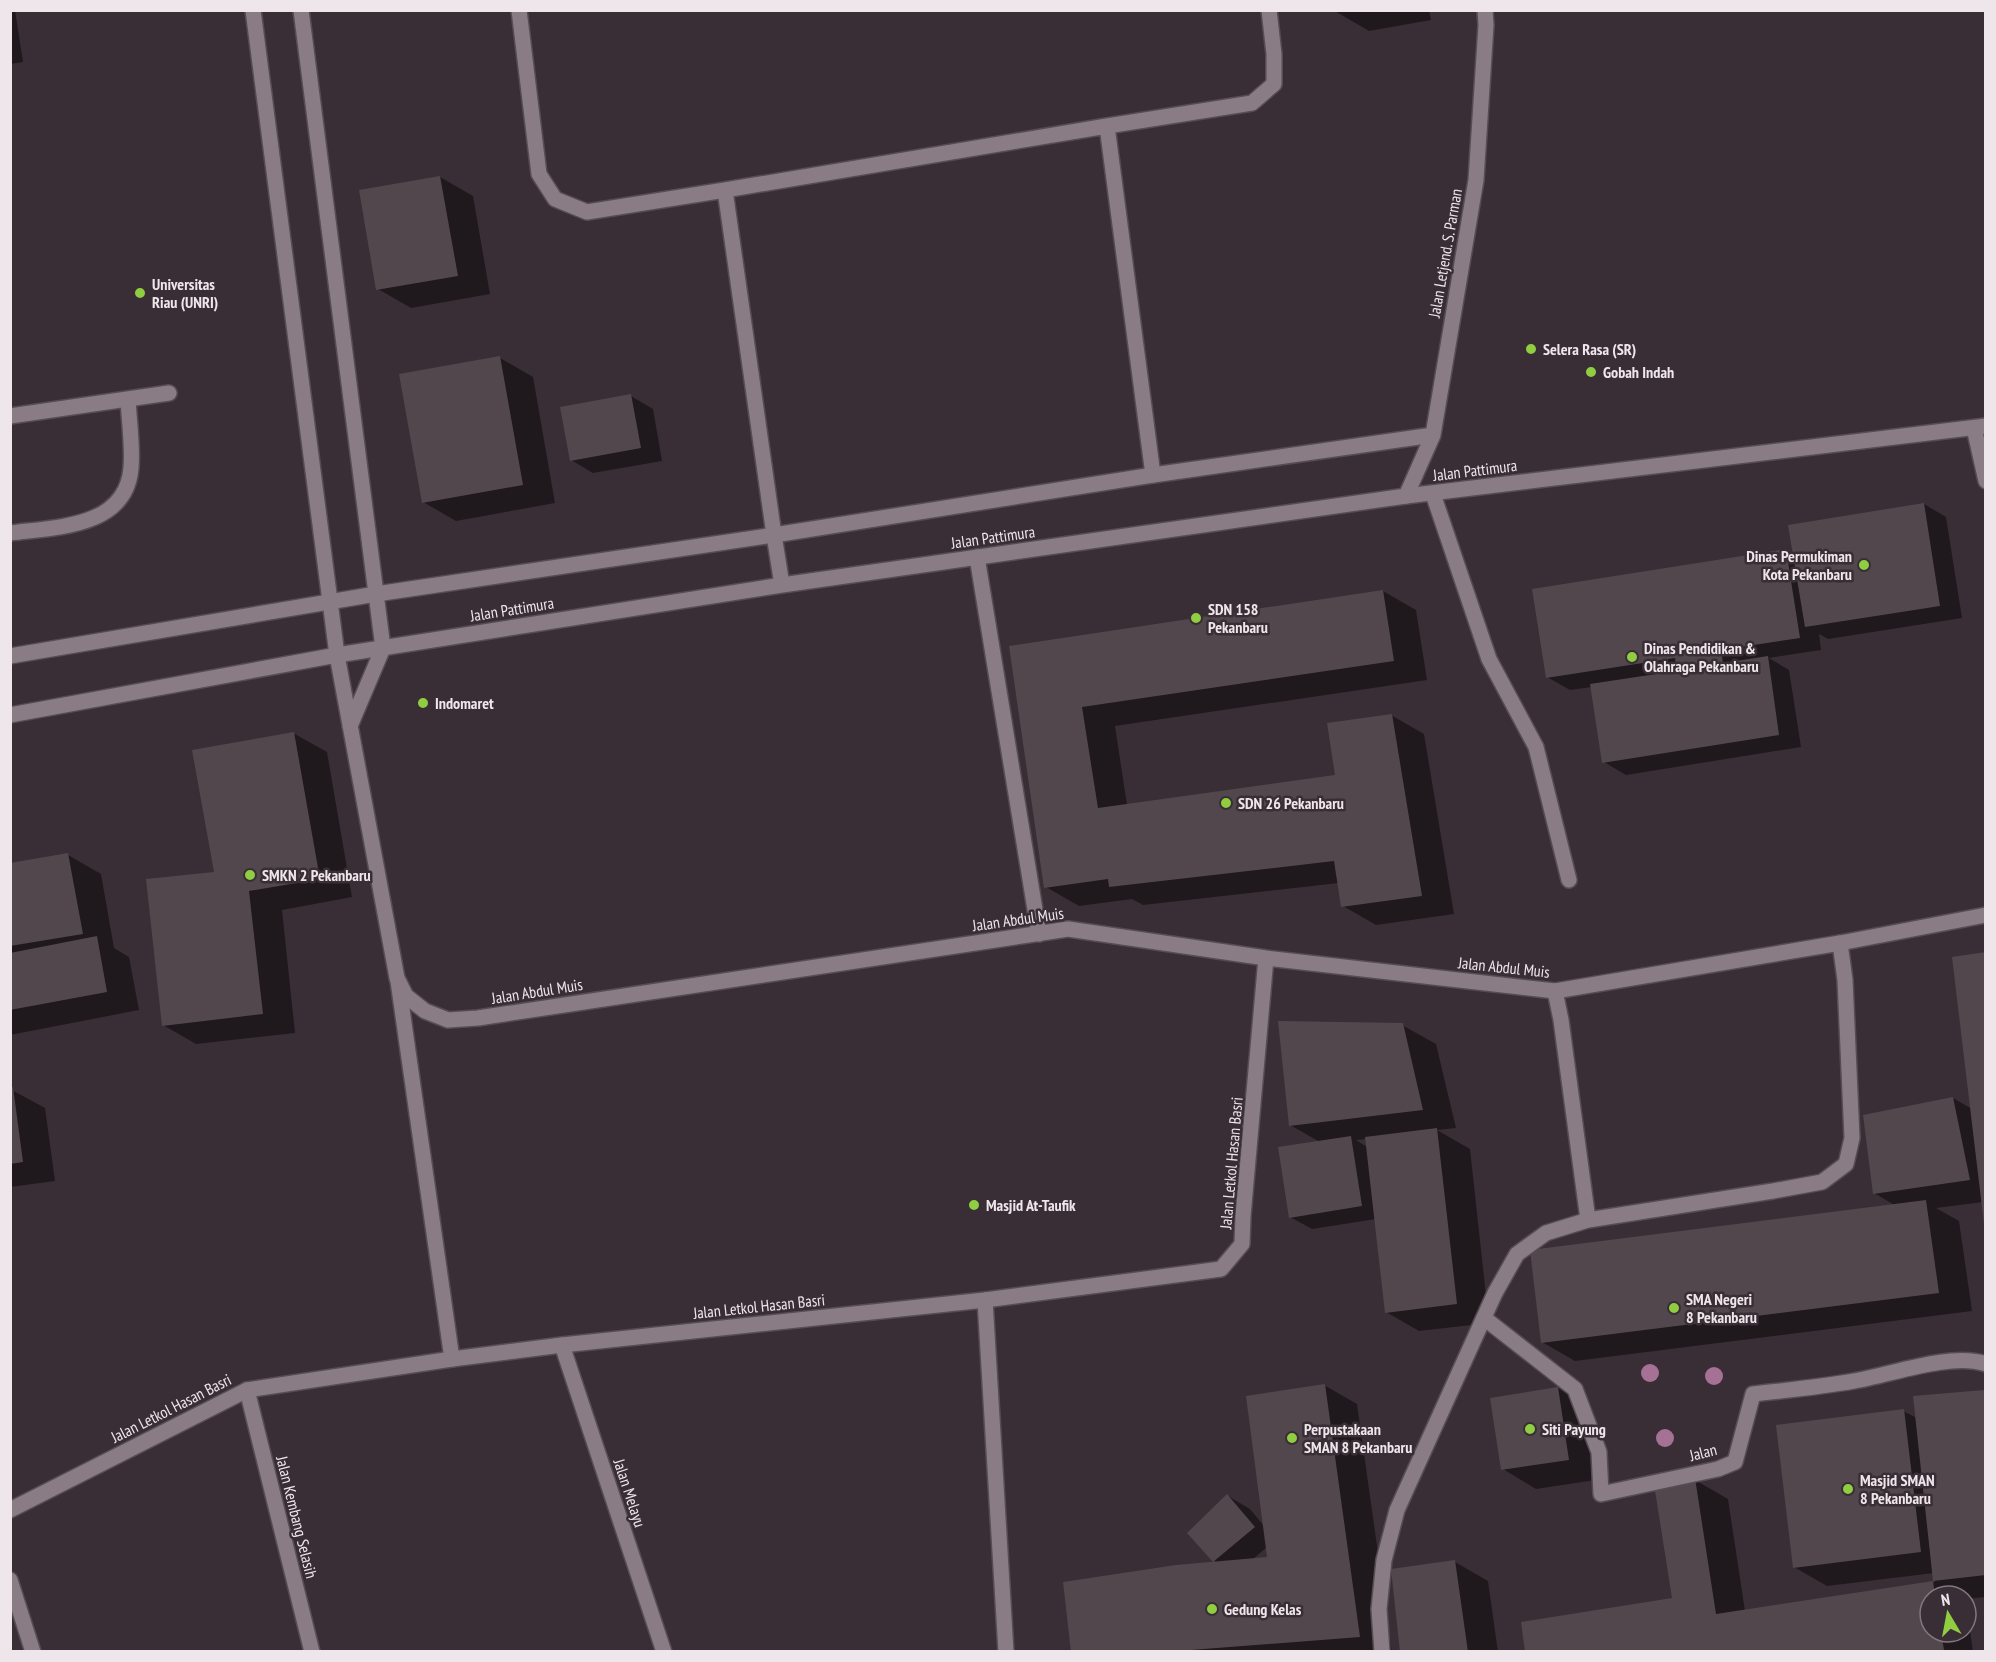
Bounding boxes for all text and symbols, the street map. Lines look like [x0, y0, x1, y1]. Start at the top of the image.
street label: Jalan Letjend. S. Parman [1424, 187, 1466, 320]
place label: Universitas Riau (UNRI) [152, 274, 218, 312]
marker: Universitas Riau (UNRI) [133, 286, 147, 300]
place label: Selera Rasa (SR) [1543, 339, 1636, 359]
marker: Selera Rasa (SR) [1524, 342, 1538, 356]
place label: Gobah Indah [1603, 362, 1674, 382]
marker: Gobah Indah [1584, 365, 1598, 379]
street label: Jalan Pattimura [1431, 455, 1518, 485]
street label: Jalan Pattimura [949, 521, 1036, 553]
place label: Dinas Permukiman Kota Pekanbaru [1746, 546, 1852, 584]
marker: Dinas Permukiman Kota Pekanbaru [1857, 558, 1871, 572]
street label: Jalan Pattimura [468, 593, 555, 626]
place label: SDN 158 Pekanbaru [1208, 599, 1268, 637]
marker: SDN 158 Pekanbaru [1189, 611, 1203, 625]
place label: Dinas Pendidikan & Olahraga Pekanbaru [1644, 638, 1759, 676]
marker: Dinas Pendidikan & Olahraga Pekanbaru [1625, 650, 1639, 664]
place label: Indomaret [435, 693, 494, 713]
marker: Indomaret [416, 696, 430, 710]
place label: SDN 26 Pekanbaru [1238, 793, 1344, 813]
marker: SDN 26 Pekanbaru [1219, 796, 1233, 810]
place label: SMKN 2 Pekanbaru [262, 865, 371, 885]
marker: SMKN 2 Pekanbaru [243, 868, 257, 882]
street label: Jalan Abdul Muis [970, 903, 1065, 935]
street label: Jalan Abdul Muis [1456, 952, 1551, 982]
street label: Jalan Abdul Muis [489, 974, 584, 1008]
street label: Jalan Letkol Hasan Basri [1215, 1096, 1247, 1231]
place label: Masjid At-Taufik [986, 1195, 1076, 1215]
marker: Masjid At-Taufik [967, 1198, 981, 1212]
street label: Jalan Letkol Hasan Basri [691, 1289, 826, 1323]
place label: SMA Negeri 8 Pekanbaru [1686, 1289, 1757, 1327]
marker: SMA Negeri 8 Pekanbaru [1667, 1301, 1681, 1315]
street label: Jalan Letkol Hasan Basri [107, 1369, 234, 1447]
place label: Perpustakaan SMAN 8 Pekanbaru [1304, 1419, 1412, 1457]
place label: Siti Payung [1542, 1419, 1606, 1439]
marker: Siti Payung [1523, 1422, 1537, 1436]
marker: Perpustakaan SMAN 8 Pekanbaru [1285, 1431, 1299, 1445]
street label: Jalan [1686, 1439, 1719, 1465]
street label: Jalan Kembang Selasih [272, 1453, 322, 1580]
street label: Jalan Melayu [609, 1455, 650, 1530]
place label: Masjid SMAN 8 Pekanbaru [1860, 1470, 1935, 1508]
marker: Masjid SMAN 8 Pekanbaru [1841, 1482, 1855, 1496]
north arrow [1918, 1584, 1978, 1644]
text: N [1939, 1589, 1951, 1610]
place label: Gedung Kelas [1224, 1599, 1302, 1619]
marker: Gedung Kelas [1205, 1602, 1219, 1616]

